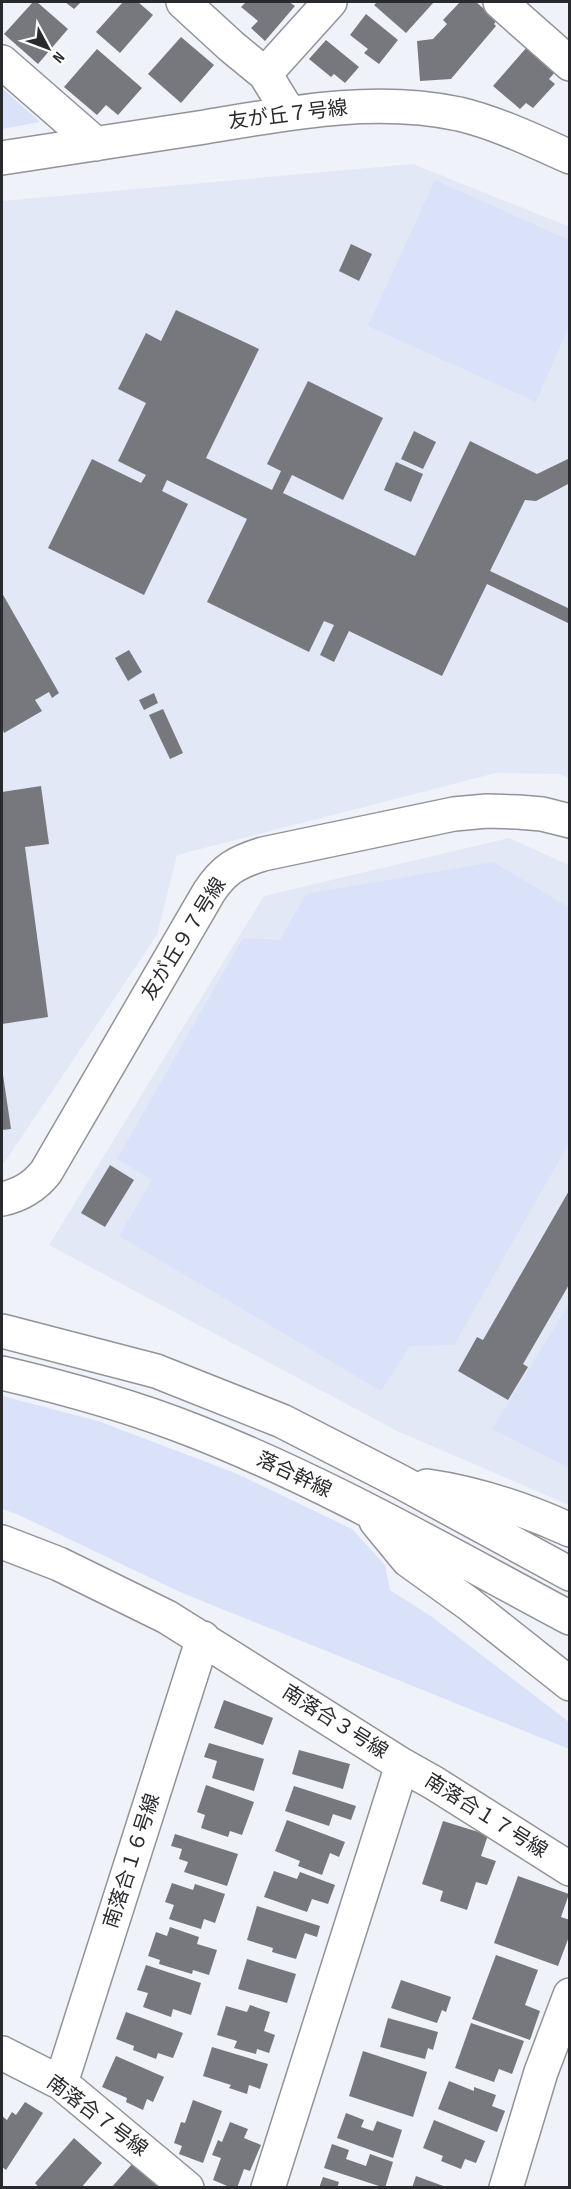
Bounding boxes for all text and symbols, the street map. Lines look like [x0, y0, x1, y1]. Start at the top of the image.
north arrow [18, 18, 78, 78]
text: N [48, 47, 68, 66]
street label: 友が丘７号線 [227, 96, 349, 134]
street label: 友が丘９７号線 [137, 873, 231, 1005]
street label: 落合幹線 [253, 1447, 335, 1503]
street label: 南落合３号線 [278, 1680, 392, 1764]
street label: 南落合１７号線 [420, 1769, 552, 1863]
street label: 南落合１６号線 [99, 1791, 165, 1931]
street label: 南落合７号線 [42, 2070, 152, 2162]

